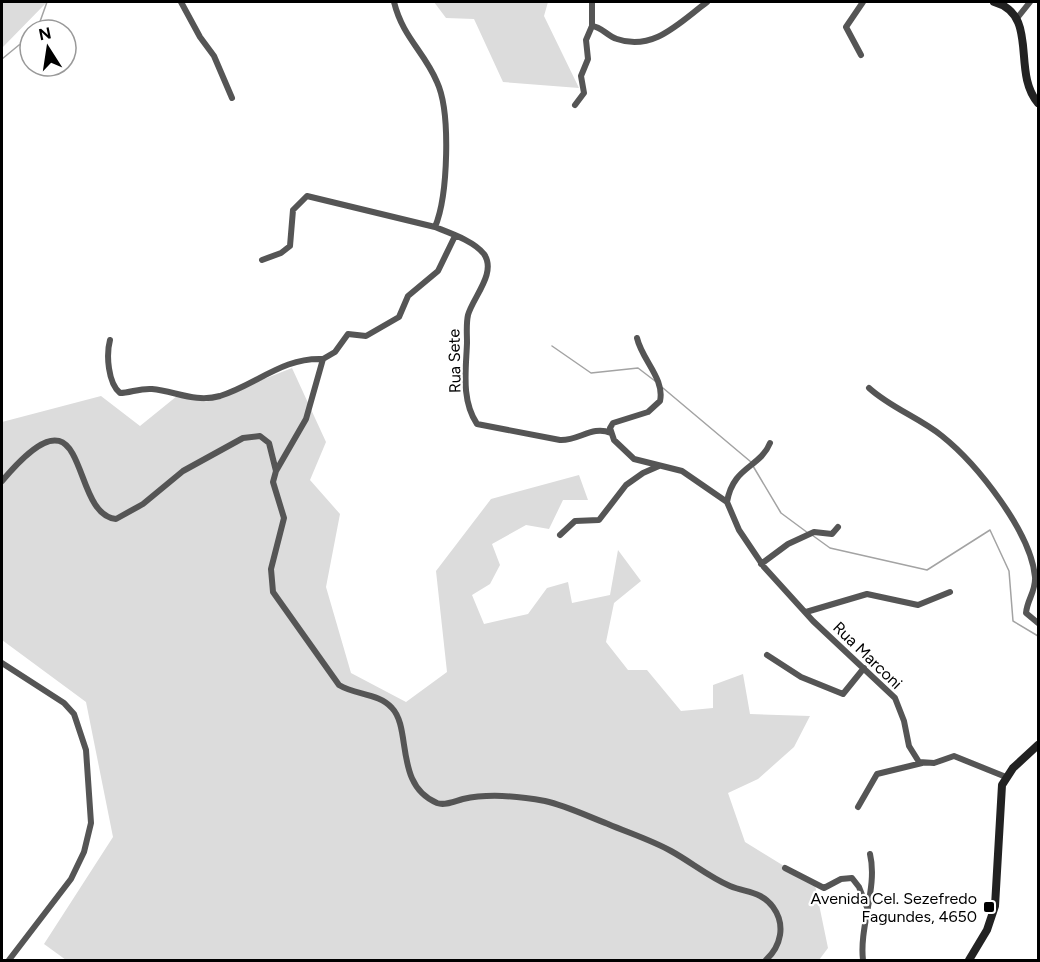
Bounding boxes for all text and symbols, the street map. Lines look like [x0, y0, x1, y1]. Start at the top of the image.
north arrow [18, 18, 78, 78]
text: N [37, 23, 53, 44]
street label: Rua Sete [444, 328, 465, 393]
street label: Rua Marconi [829, 618, 906, 693]
place label: Avenida Cel. Sezefredo Fagundes, 4650 [810, 889, 977, 926]
marker: Avenida Cel. Sezefredo Fagundes, 4650 [982, 900, 996, 914]

